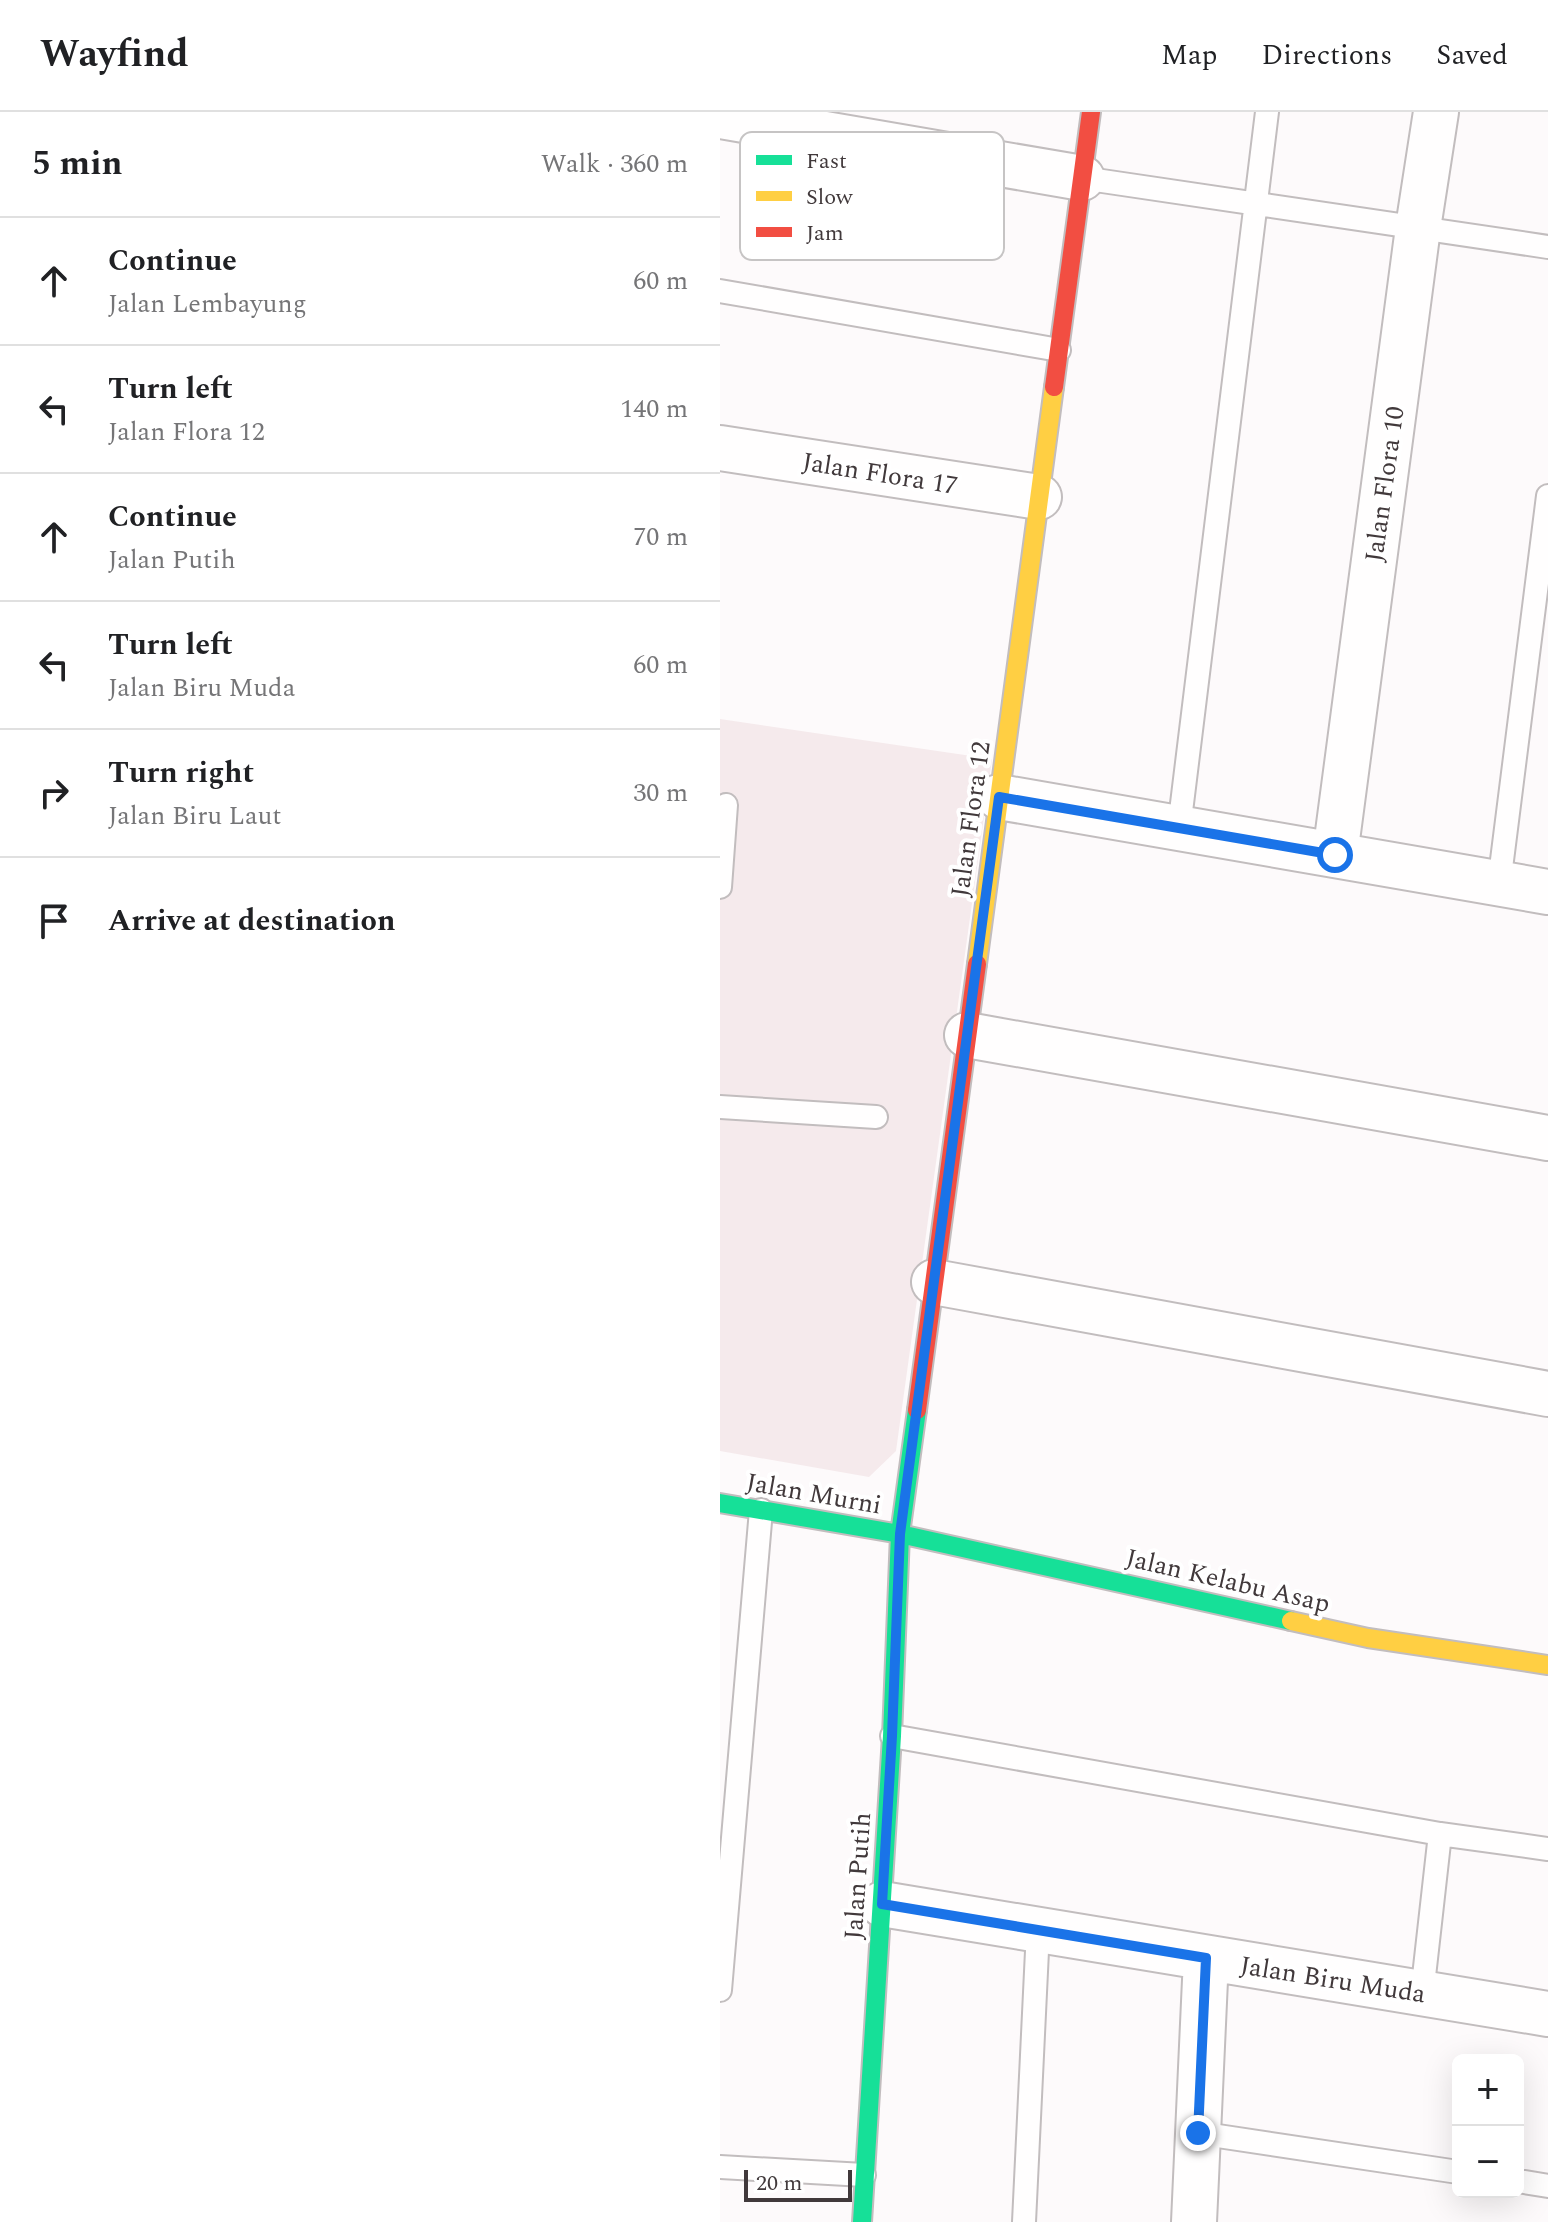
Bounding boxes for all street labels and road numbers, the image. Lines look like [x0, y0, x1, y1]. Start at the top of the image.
street label: Jalan Flora 10 [1354, 404, 1416, 565]
street label: Jalan Flora 17 [799, 442, 960, 506]
street label: Jalan Flora 12 [940, 739, 1002, 900]
street label: Jalan Murni [743, 1462, 885, 1526]
street label: Jalan Kelabu Asap [1122, 1538, 1334, 1624]
street label: Jalan Putih [834, 1811, 882, 1941]
street label: Jalan Biru Muda [1237, 1946, 1429, 2014]

